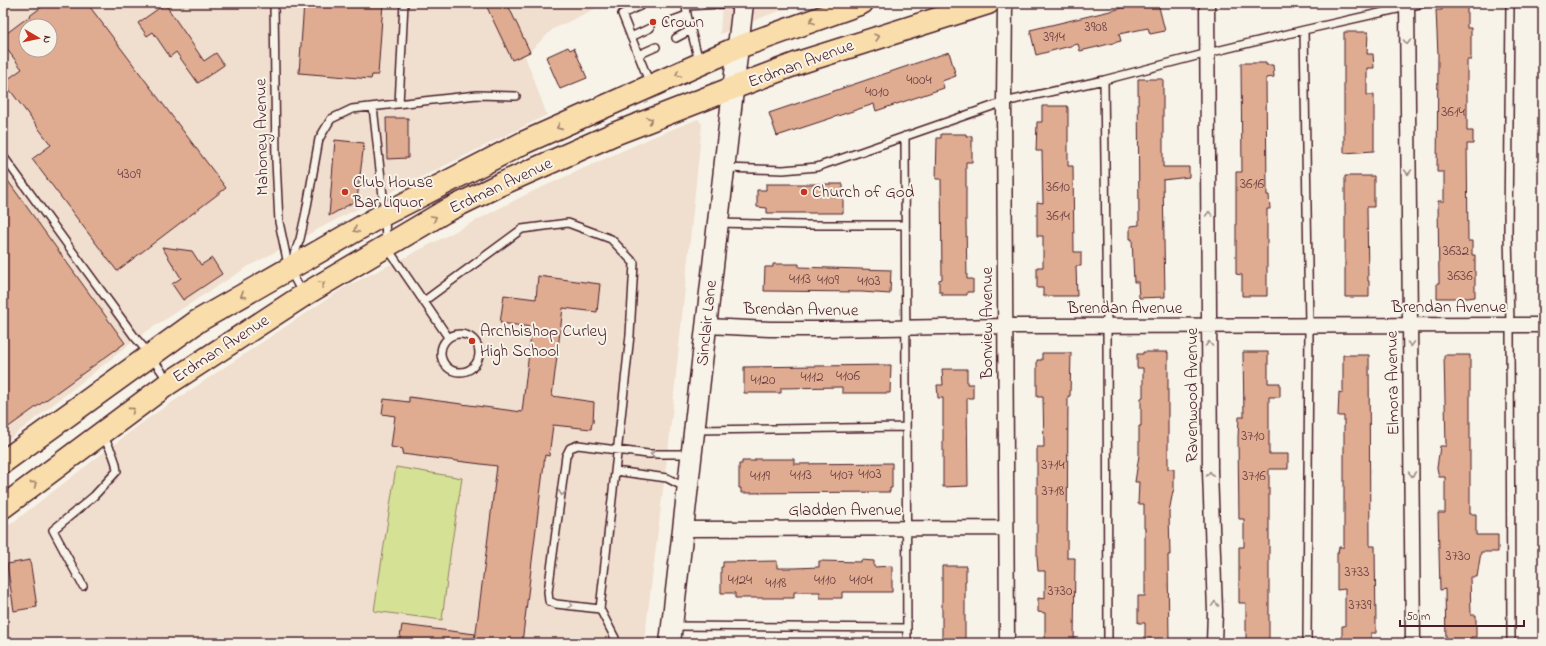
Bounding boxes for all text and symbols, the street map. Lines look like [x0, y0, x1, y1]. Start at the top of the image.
place label: Crown [661, 10, 704, 35]
one-way arrow [808, 16, 815, 24]
house number: 3908 [1085, 16, 1108, 38]
marker: Crown [648, 17, 658, 27]
north arrow [18, 18, 58, 58]
house number: 3914 [1043, 26, 1065, 48]
street label: Erdman Avenue [745, 33, 858, 95]
one-way arrow [873, 33, 880, 42]
text: N [38, 34, 55, 44]
one-way arrow [1403, 39, 1411, 45]
one-way arrow [674, 69, 682, 77]
house number: 4004 [906, 69, 932, 91]
street label: Mahoney Avenue [248, 78, 277, 196]
house number: 4010 [865, 81, 889, 103]
house number: 3614 [1441, 101, 1465, 123]
one-way arrow [647, 117, 654, 125]
one-way arrow [556, 122, 563, 130]
street label: Erdman Avenue [445, 151, 557, 221]
house number: 4309 [117, 163, 141, 185]
one-way arrow [1404, 169, 1412, 175]
place label: Club House Bar Liquor [352, 170, 433, 215]
house number: 3616 [1240, 173, 1264, 195]
house number: 3610 [1046, 176, 1071, 198]
place label: Church of God [812, 180, 915, 205]
marker: Club House Bar Liquor [340, 187, 350, 197]
marker: Church of God [799, 187, 809, 197]
house number: 3614 [1046, 205, 1070, 227]
one-way arrow [1205, 211, 1213, 217]
one-way arrow [430, 215, 437, 222]
one-way arrow [353, 225, 360, 233]
house number: 3632 [1443, 240, 1470, 262]
house number: 3636 [1447, 265, 1473, 287]
street label: Bonview Avenue [975, 267, 1000, 380]
house number: 4113 [789, 268, 811, 290]
house number: 4109 [817, 269, 839, 291]
house number: 4103 [857, 270, 881, 292]
street label: Sinclair Lane [690, 279, 724, 367]
one-way arrow [318, 281, 325, 288]
one-way arrow [240, 291, 247, 298]
street label: Brendan Avenue [1391, 295, 1507, 320]
street label: Brendan Avenue [742, 296, 859, 324]
street label: Brendan Avenue [1067, 296, 1183, 321]
street label: Erdman Avenue [168, 308, 275, 390]
place label: Archbishop Curley High School [480, 319, 607, 366]
street label: Ravenwood Avenue [1180, 327, 1205, 462]
street label: Elmora Avenue [1380, 330, 1406, 436]
marker: Archbishop Curley High School [467, 336, 477, 346]
one-way arrow [1205, 341, 1213, 347]
one-way arrow [1407, 341, 1415, 347]
house number: 4106 [836, 365, 860, 387]
house number: 4112 [800, 366, 824, 388]
house number: 4120 [751, 369, 776, 391]
one-way arrow [128, 408, 135, 415]
house number: 3710 [1241, 425, 1265, 447]
one-way arrow [650, 450, 656, 458]
house number: 3714 [1041, 454, 1065, 476]
house number: 4103 [858, 463, 882, 485]
house number: 4113 [790, 464, 812, 486]
house number: 4107 [830, 464, 854, 486]
house number: 4119 [750, 465, 771, 487]
house number: 3716 [1242, 465, 1266, 487]
one-way arrow [1206, 471, 1215, 477]
one-way arrow [1408, 471, 1416, 477]
house number: 3718 [1042, 480, 1065, 502]
one-way arrow [30, 481, 37, 488]
one-way arrow [558, 490, 567, 496]
street label: Gladden Avenue [789, 498, 902, 523]
house number: 3730 [1445, 545, 1471, 567]
house number: 3733 [1345, 561, 1369, 583]
house number: 4124 [728, 569, 752, 591]
house number: 4110 [814, 569, 837, 591]
house number: 4104 [849, 569, 873, 591]
house number: 4118 [765, 572, 787, 594]
house number: 3730 [1047, 580, 1073, 602]
house number: 3739 [1348, 594, 1372, 616]
one-way arrow [567, 600, 573, 609]
one-way arrow [1210, 601, 1219, 607]
scale bar [1400, 602, 1524, 628]
text: 50 m [1406, 608, 1430, 626]

